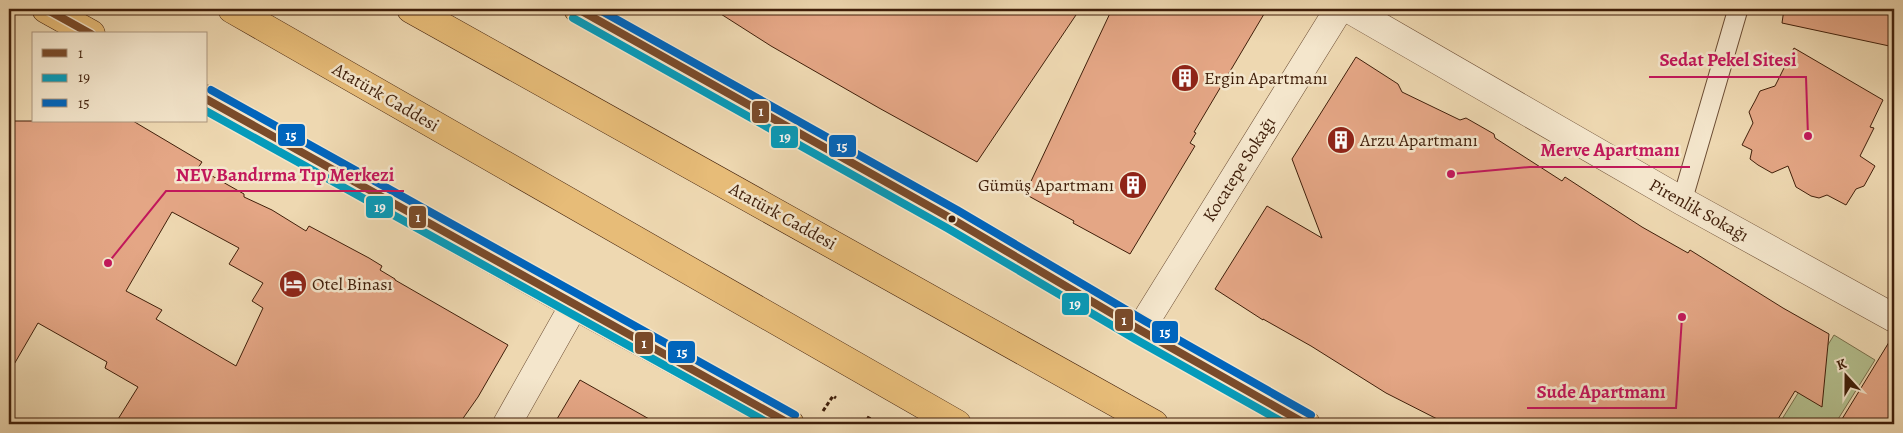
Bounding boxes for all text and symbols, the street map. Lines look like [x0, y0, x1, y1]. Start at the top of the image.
legend [32, 32, 208, 122]
text: 1 [78, 43, 83, 63]
callout: Sedat Pekel Sitesi [1649, 43, 1806, 77]
text: Sedat Pekel Sitesi [1659, 47, 1797, 73]
street label: Atatürk Caddesi [327, 56, 444, 137]
building icon: Ergin Apartmanı [1170, 63, 1200, 93]
place label: Ergin Apartmanı [1204, 66, 1328, 90]
text: 19 [78, 67, 90, 87]
text: 15 [78, 93, 90, 113]
line badge: 1 [751, 100, 770, 124]
text: 1 [758, 102, 764, 121]
street label: Kocatepe Sokağı [1197, 112, 1281, 226]
line badge: 15 [277, 123, 306, 147]
line badge: 19 [770, 125, 799, 149]
building icon: Arzu Apartmanı [1326, 125, 1356, 155]
text: 15 [286, 126, 297, 145]
text: 19 [779, 128, 791, 147]
place label: Arzu Apartmanı [1359, 128, 1478, 152]
callout: Merve Apartmanı [1530, 133, 1690, 167]
line badge: 15 [828, 134, 857, 158]
text: 15 [837, 137, 848, 156]
text: Merve Apartmanı [1540, 137, 1680, 163]
callout: NEV Bandırma Tıp Merkezi [166, 157, 404, 191]
text: NEV Bandırma Tıp Merkezi [176, 162, 395, 188]
building icon: Gümüş Apartmanı [1118, 170, 1148, 200]
place label: Gümüş Apartmanı [978, 173, 1114, 197]
street label: Pirenlik Sokağı [1645, 173, 1753, 247]
street label: Atatürk Caddesi [724, 176, 841, 255]
line badge: 19 [365, 195, 394, 219]
text: 19 [374, 198, 386, 217]
line badge: 1 [408, 205, 427, 229]
text: 1 [415, 208, 421, 227]
unlabelled marker [947, 214, 957, 224]
hotel icon: Otel Binası [278, 269, 308, 299]
place label: Otel Binası [312, 272, 393, 296]
line badge: 19 [1061, 292, 1090, 316]
text: 19 [1069, 295, 1081, 314]
line badge: 1 [1114, 308, 1134, 332]
text: 1 [1121, 311, 1127, 330]
line badge: 15 [1151, 320, 1179, 344]
text: 15 [1160, 323, 1171, 342]
line badge: 1 [634, 331, 654, 355]
text: 1 [641, 334, 647, 353]
line badge: 15 [667, 340, 696, 364]
text: 15 [677, 343, 688, 362]
north arrow [1820, 350, 1870, 400]
text: K [1834, 354, 1850, 375]
callout: Sude Apartmanı [1527, 374, 1676, 408]
text: Sude Apartmanı [1536, 379, 1666, 405]

